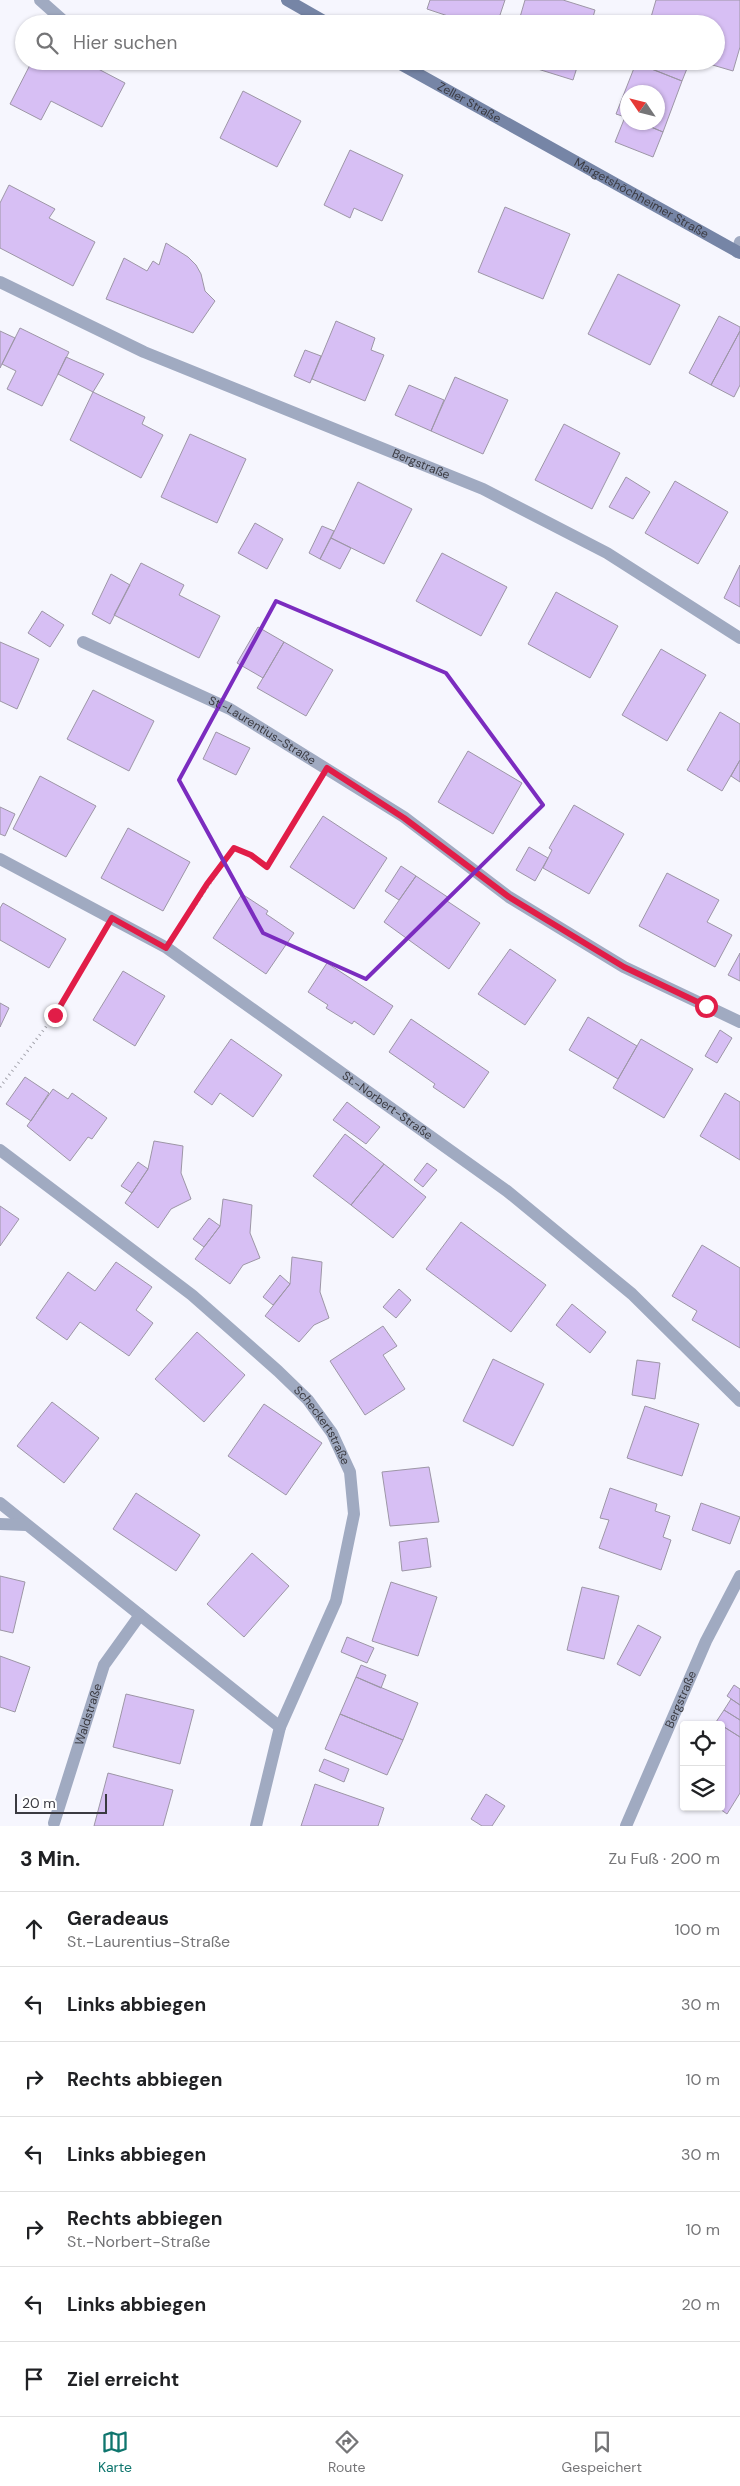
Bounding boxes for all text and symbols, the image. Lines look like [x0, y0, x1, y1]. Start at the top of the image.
search box [15, 15, 725, 70]
icon: search [33, 29, 61, 57]
text: Hier suchen [73, 30, 177, 55]
street label: Zeller Straße [435, 78, 504, 127]
north arrow [620, 85, 665, 130]
street label: Margetshöchheimer Straße [571, 154, 712, 242]
street label: Bergstraße [390, 445, 453, 483]
street label: St.-Laurentius-Straße [206, 692, 319, 768]
route start [695, 995, 718, 1018]
route end [44, 1004, 67, 1027]
street label: St.-Norbert-Straße [339, 1068, 436, 1143]
street label: Scheckertstraße [290, 1382, 354, 1468]
street label: Bergstraße [661, 1668, 700, 1731]
street label: Waldstraße [71, 1681, 106, 1747]
map controls [680, 1721, 725, 1811]
button: locate [680, 1721, 725, 1766]
button: layers [680, 1766, 725, 1811]
scale bar [15, 1791, 108, 1814]
text: 20 m [22, 1794, 56, 1812]
text: 3 Min. [20, 1845, 80, 1873]
text: Zu Fuß · 200 m [609, 1848, 720, 1869]
text: Geradeaus [67, 1906, 169, 1931]
icon: ahead [20, 1915, 48, 1943]
text: 100 m [675, 1919, 720, 1940]
text: St.-Laurentius-Straße [67, 1931, 230, 1952]
icon: left [20, 1990, 48, 2018]
text: Links abbiegen [67, 1992, 206, 2017]
text: 30 m [681, 1994, 720, 2015]
icon: right [20, 2065, 48, 2093]
text: Rechts abbiegen [67, 2067, 222, 2092]
text: 10 m [686, 2069, 720, 2090]
icon: left [20, 2140, 48, 2168]
text: Links abbiegen [67, 2142, 206, 2167]
text: 30 m [681, 2144, 720, 2165]
text: Rechts abbiegen [67, 2206, 222, 2231]
icon: right [20, 2215, 48, 2243]
text: 10 m [686, 2219, 720, 2240]
text: St.-Norbert-Straße [67, 2231, 210, 2252]
icon: left [20, 2290, 48, 2318]
text: Links abbiegen [67, 2292, 206, 2317]
text: 20 m [681, 2294, 720, 2315]
icon: arrive [20, 2365, 48, 2393]
text: Ziel erreicht [67, 2367, 179, 2392]
tab: Karte [98, 2428, 132, 2476]
tab: Route [328, 2428, 366, 2476]
tab: Gespeichert [562, 2428, 642, 2476]

